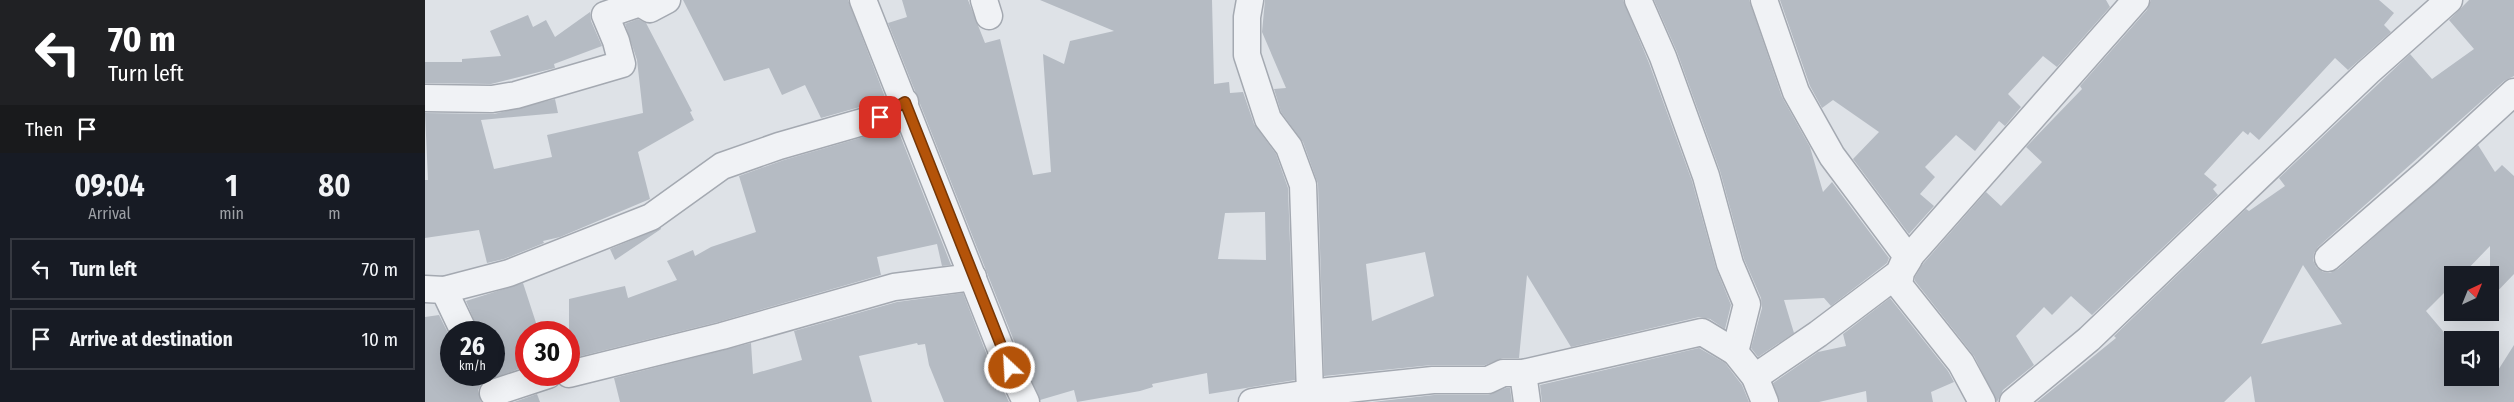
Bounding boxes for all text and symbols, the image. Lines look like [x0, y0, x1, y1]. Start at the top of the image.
text: 70 m [108, 18, 176, 60]
icon: left [25, 20, 90, 85]
text: Turn left [108, 60, 184, 87]
pin [859, 96, 901, 138]
icon: arrive [866, 103, 894, 131]
icon: arrive [73, 115, 101, 143]
text: Then [25, 118, 63, 141]
text: 09:04 [74, 168, 145, 204]
text: 1 [225, 168, 238, 204]
text: 80 [318, 168, 351, 204]
text: Arrival [88, 204, 131, 223]
text: min [219, 204, 244, 223]
text: m [328, 204, 341, 223]
icon: left [27, 255, 55, 283]
text: Turn left [70, 258, 137, 281]
text: 70 m [362, 258, 398, 281]
north arrow [2444, 266, 2499, 321]
map controls [2444, 266, 2499, 386]
speed limit sign: 30 [515, 321, 580, 386]
icon: arrive [27, 325, 55, 353]
text: Arrive at destination [70, 328, 233, 351]
text: 10 m [362, 328, 398, 351]
button: sound [2444, 331, 2499, 386]
text: 26 [460, 332, 485, 362]
position arrow [983, 341, 1035, 393]
text: km/h [459, 359, 486, 373]

